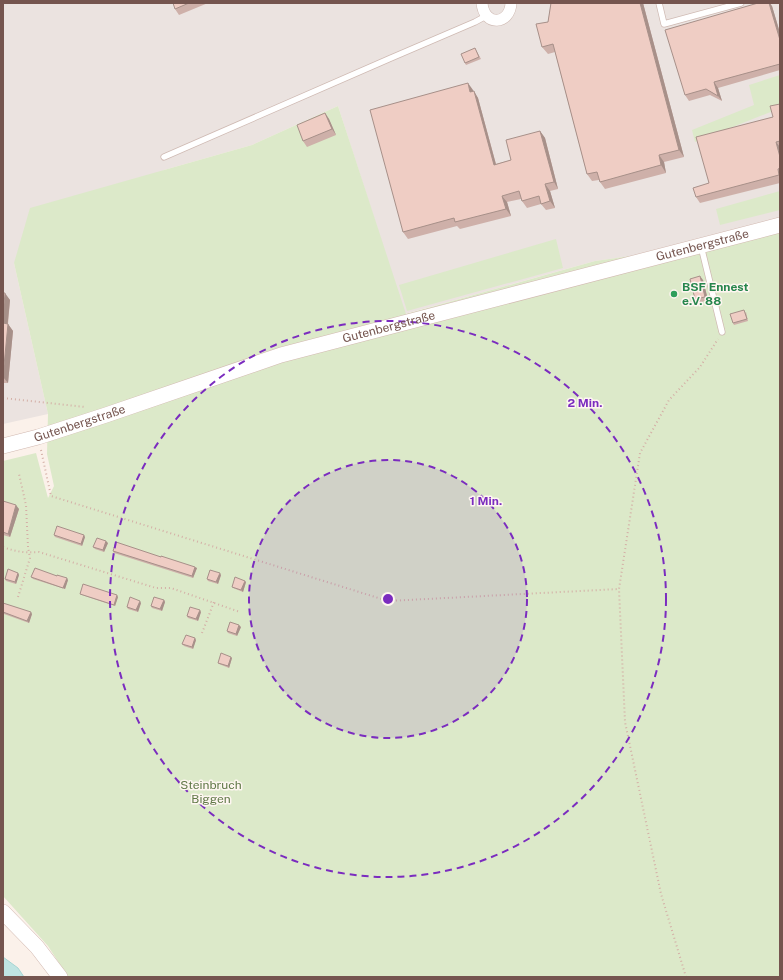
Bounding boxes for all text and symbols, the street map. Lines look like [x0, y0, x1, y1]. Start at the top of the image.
street label: Gutenbergstraße [654, 226, 750, 264]
place label: BSF Ennest e.V. 88 [682, 280, 749, 308]
marker: BSF Ennest e.V. 88 [669, 289, 679, 299]
street label: Gutenbergstraße [341, 308, 437, 346]
text: 2 Min. [568, 396, 602, 410]
street label: Gutenbergstraße [32, 402, 127, 445]
text: 1 Min. [470, 494, 502, 508]
centre of rings [381, 592, 395, 606]
park label: Steinbruch Biggen [180, 778, 242, 806]

